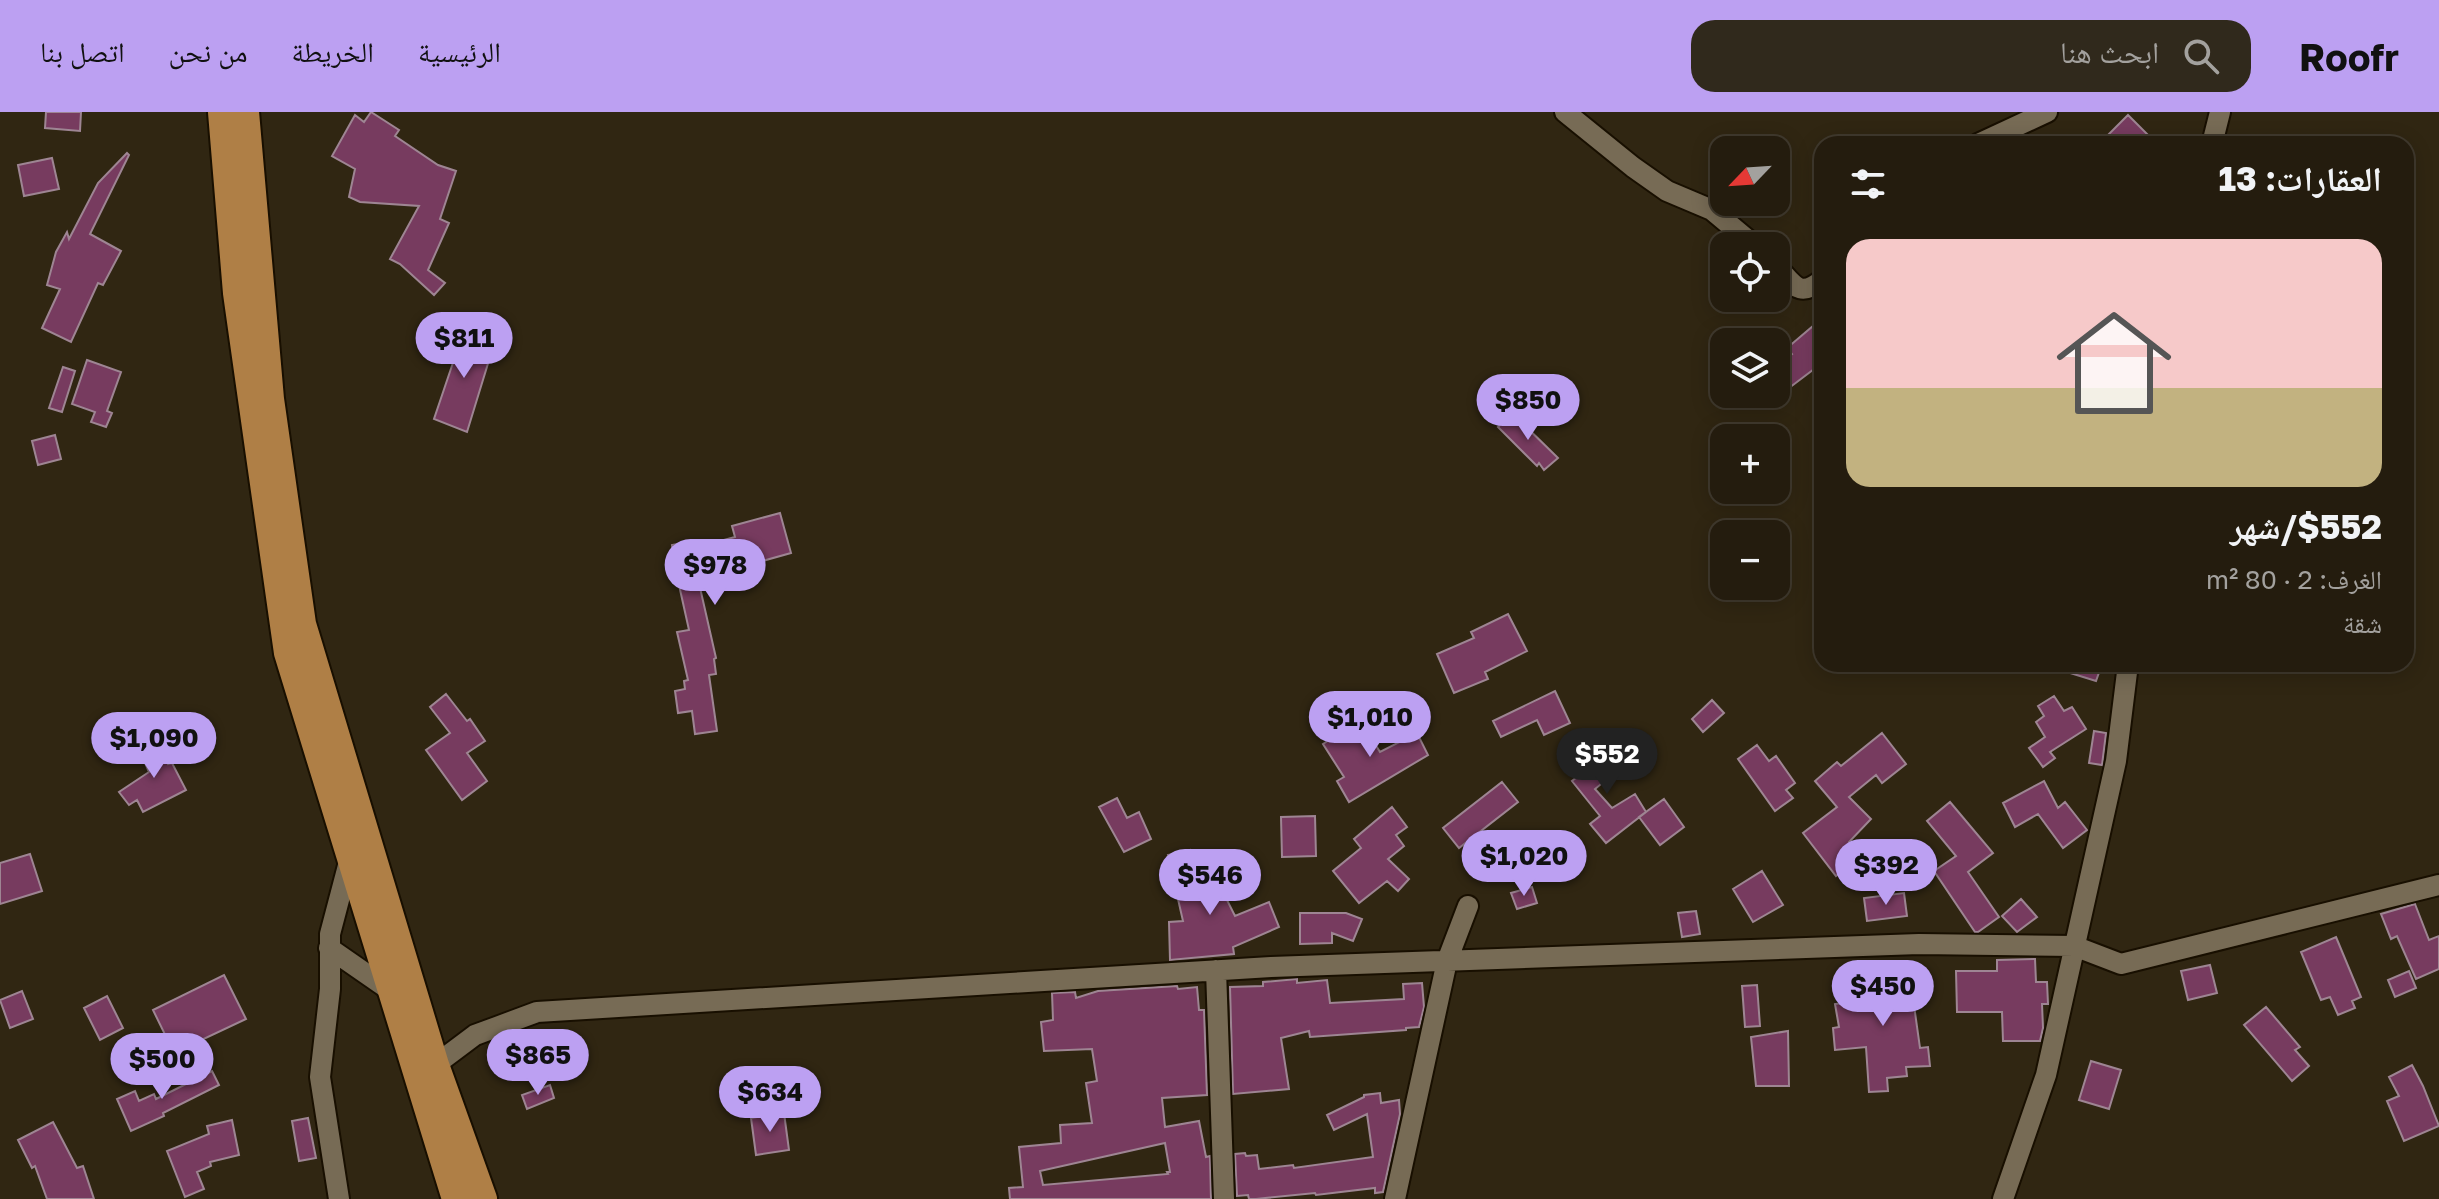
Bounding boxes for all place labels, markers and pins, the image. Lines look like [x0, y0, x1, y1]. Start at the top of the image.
pin: $811 [417, 312, 511, 380]
pin: $850 [1481, 374, 1575, 442]
pin: $978 [668, 539, 762, 607]
pin: $1,010 [1305, 691, 1435, 759]
pin: $1,090 [89, 712, 219, 780]
pin: $552 [1560, 728, 1654, 796]
pin: $1,020 [1459, 830, 1589, 898]
pin: $392 [1839, 839, 1933, 907]
pin: $546 [1163, 849, 1257, 917]
pin: $450 [1836, 960, 1930, 1028]
pin: $865 [491, 1029, 585, 1097]
pin: $500 [115, 1033, 209, 1101]
pin: $634 [723, 1066, 817, 1134]

